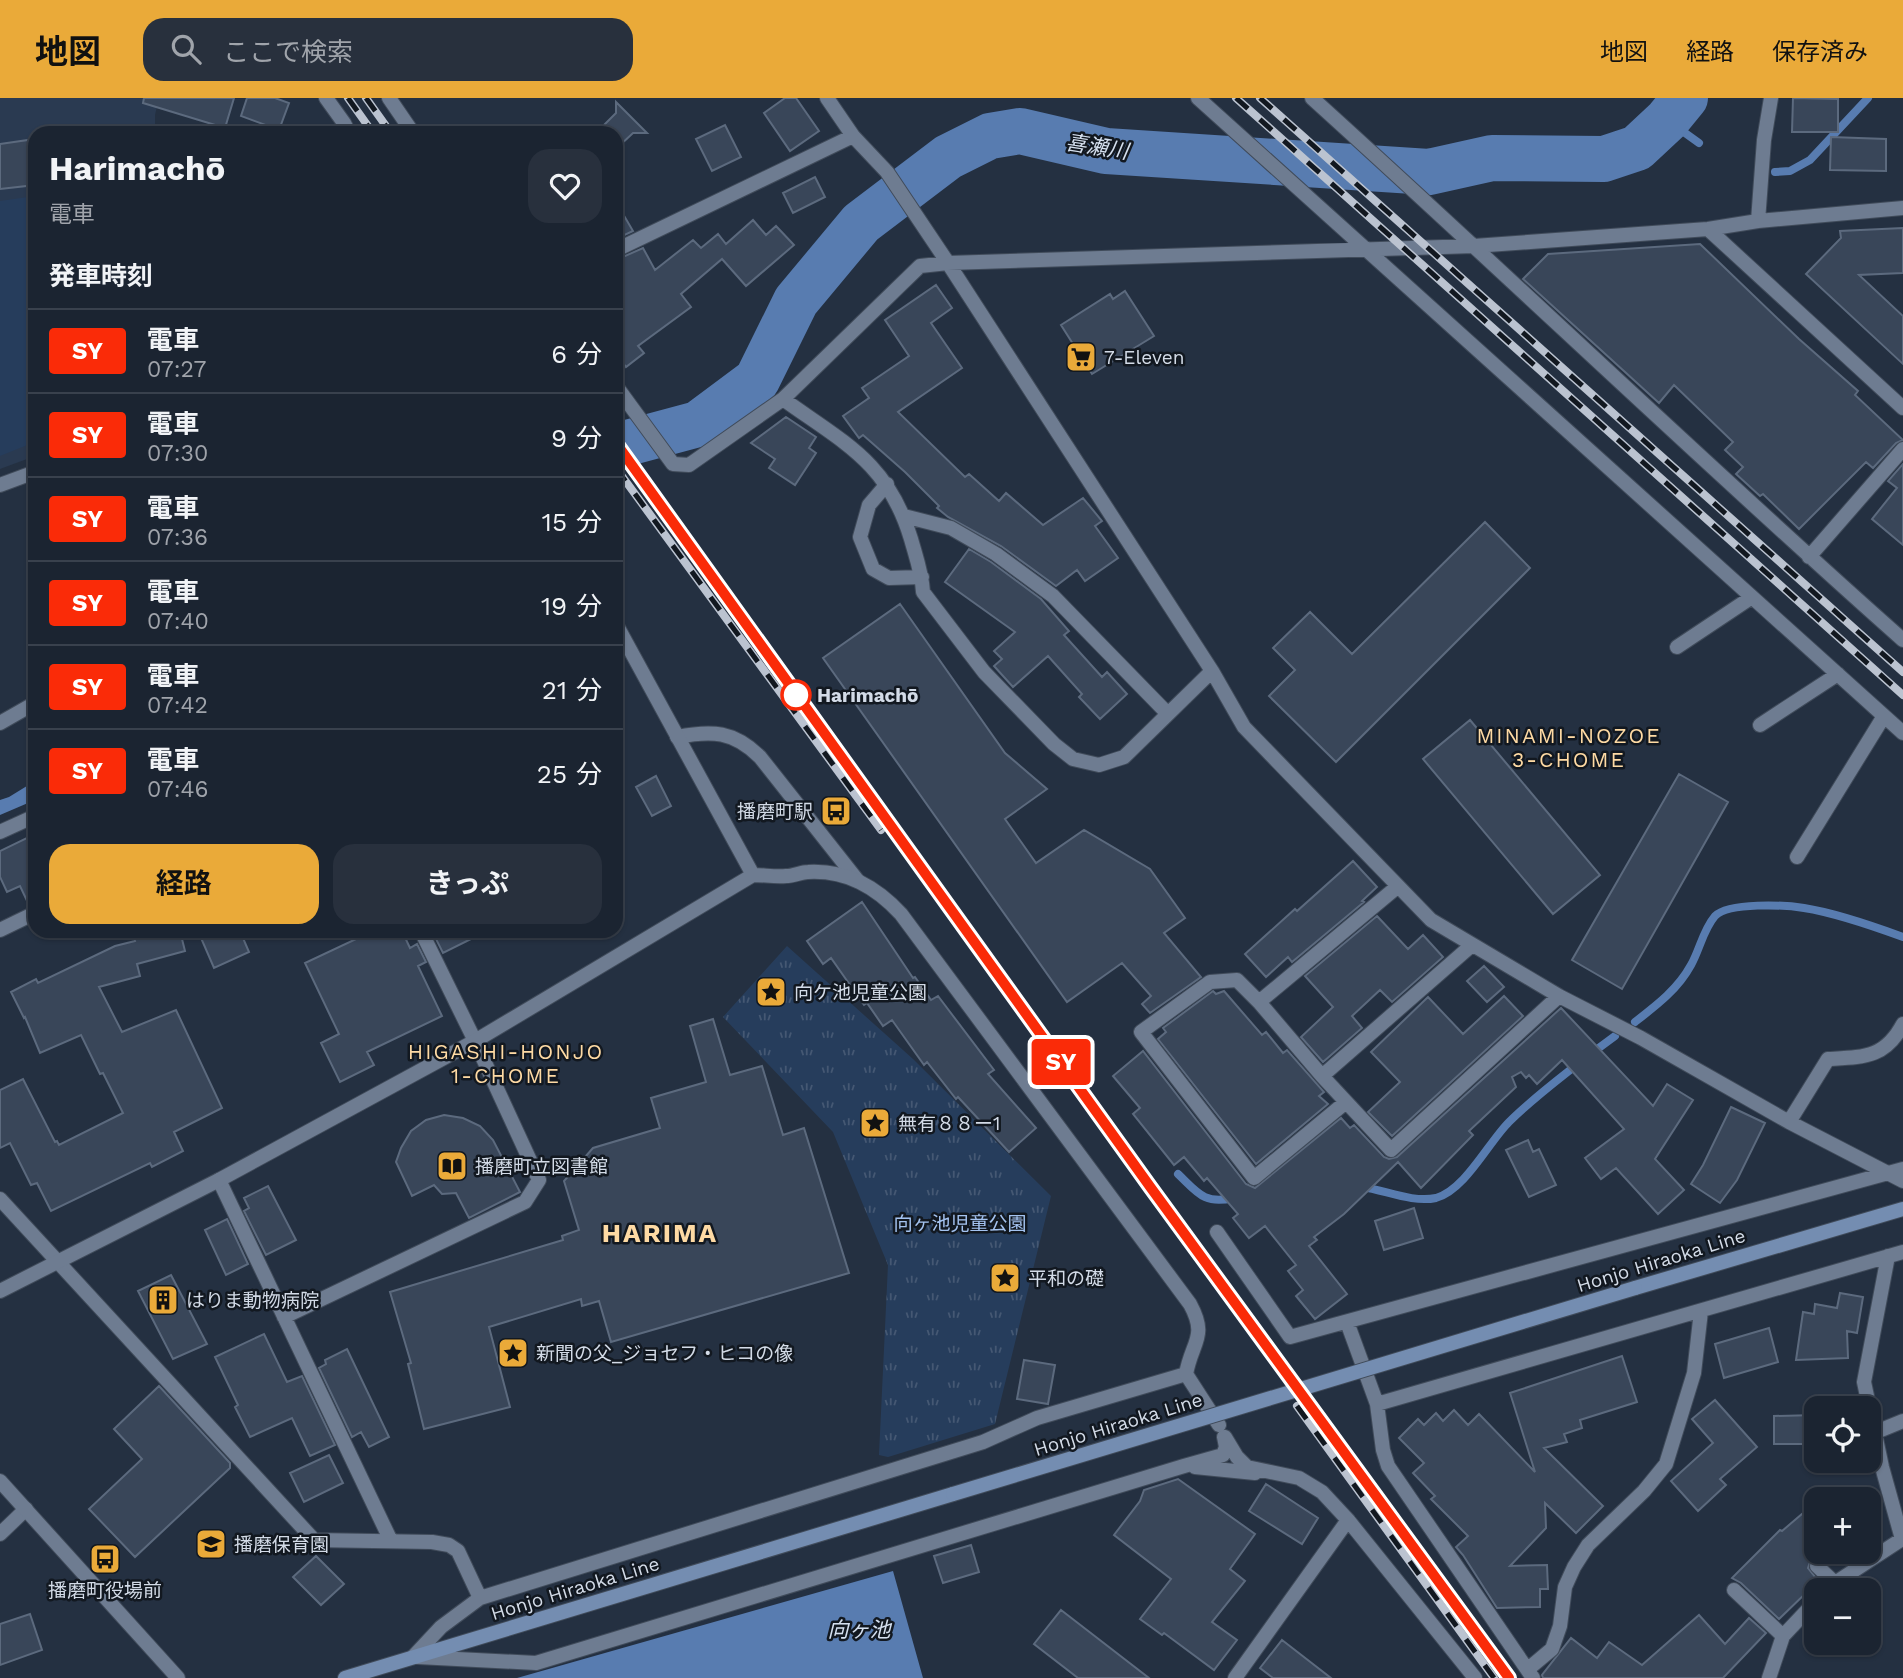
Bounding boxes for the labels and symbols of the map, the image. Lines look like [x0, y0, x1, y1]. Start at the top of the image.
water label: 喜瀬川 [1064, 129, 1132, 164]
supermarket icon: 7-Eleven [1064, 340, 1098, 374]
place label: 7-Eleven [1104, 346, 1185, 369]
marker: Harimachō [781, 680, 811, 710]
place label: Harimachō [817, 684, 919, 707]
district label: MINAMI-NOZOE 3-CHOME [1476, 723, 1662, 772]
bus stop icon: 播磨町駅 [819, 794, 853, 828]
place label: 播磨町駅 [737, 800, 813, 823]
place icon: 向ケ池児童公園 [754, 975, 788, 1009]
place label: 向ケ池児童公園 [794, 981, 927, 1004]
district label: HIGASHI-HONJO 1-CHOME [408, 1039, 604, 1088]
line badge: SY [1030, 1039, 1092, 1085]
place icon: 無有８８ー1 [858, 1106, 892, 1140]
place label: 無有８８ー1 [898, 1112, 1000, 1135]
library icon: 播磨町立図書館 [435, 1149, 469, 1183]
place label: 播磨町立図書館 [475, 1155, 608, 1178]
park label: 向ヶ池児童公園 [893, 1212, 1027, 1235]
district label: HARIMA [602, 1218, 718, 1248]
street label: Honjo Hiraoka Line [1574, 1224, 1748, 1297]
place icon: 平和の礎 [988, 1261, 1022, 1295]
place label: 平和の礎 [1028, 1267, 1104, 1290]
building icon: はりま動物病院 [146, 1283, 180, 1317]
place label: はりま動物病院 [186, 1289, 319, 1312]
place icon: 新聞の父_ジョセフ・ヒコの像 [496, 1336, 530, 1370]
place label: 新聞の父_ジョセフ・ヒコの像 [536, 1342, 793, 1365]
street label: Honjo Hiraoka Line [1031, 1388, 1205, 1461]
school or university icon: 播磨保育園 [194, 1527, 228, 1561]
place label: 播磨保育園 [234, 1533, 329, 1556]
bus stop icon: 播磨町役場前 [88, 1542, 122, 1576]
street label: Honjo Hiraoka Line [488, 1552, 662, 1625]
place label: 播磨町役場前 [48, 1579, 162, 1602]
water label: 向ヶ池 [828, 1617, 892, 1642]

